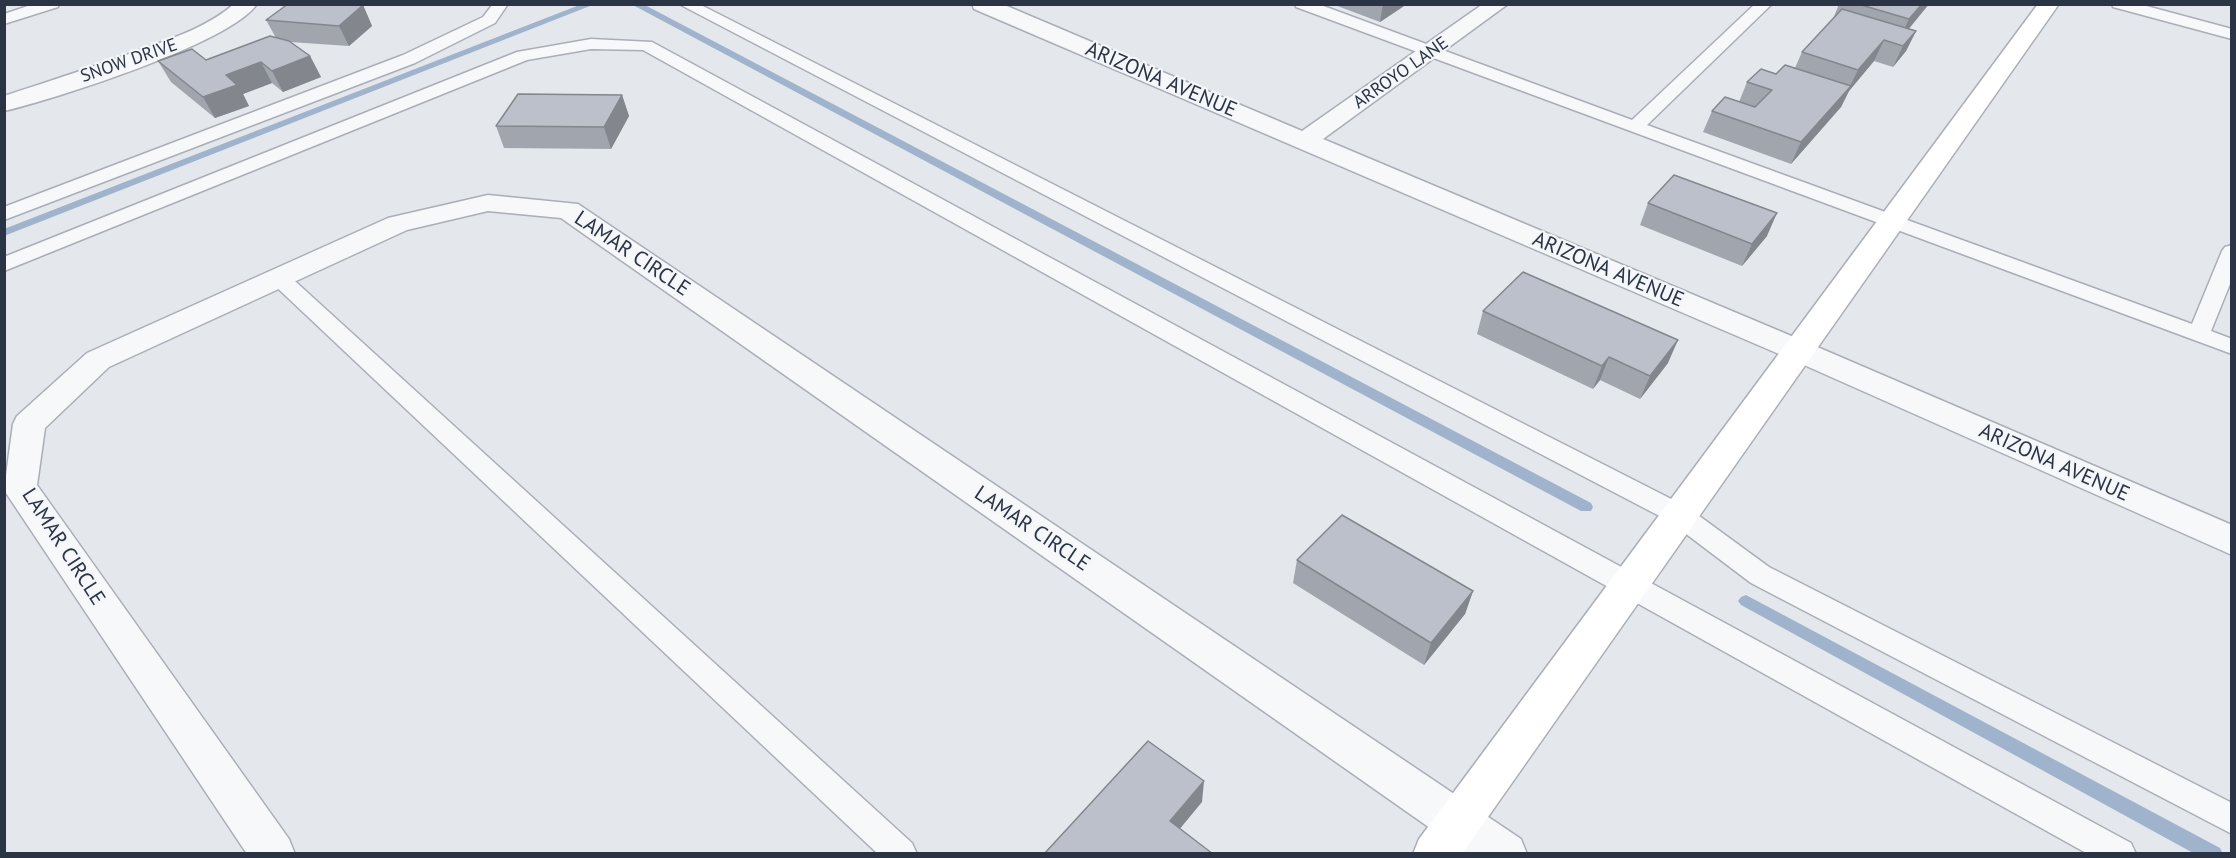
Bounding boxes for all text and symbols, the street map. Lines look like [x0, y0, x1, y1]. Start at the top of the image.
street label: ARROYO LANE [1349, 32, 1453, 114]
street label: SNOW DRIVE [78, 34, 180, 88]
street label: ARIZONA AVENUE [1082, 37, 1240, 123]
street label: LAMAR CIRCLE [569, 206, 695, 302]
street label: ARIZONA AVENUE [1529, 227, 1687, 313]
street label: ARIZONA AVENUE [1975, 419, 2133, 507]
street label: LAMAR CIRCLE [969, 481, 1095, 577]
street label: LAMAR CIRCLE [16, 484, 110, 610]

